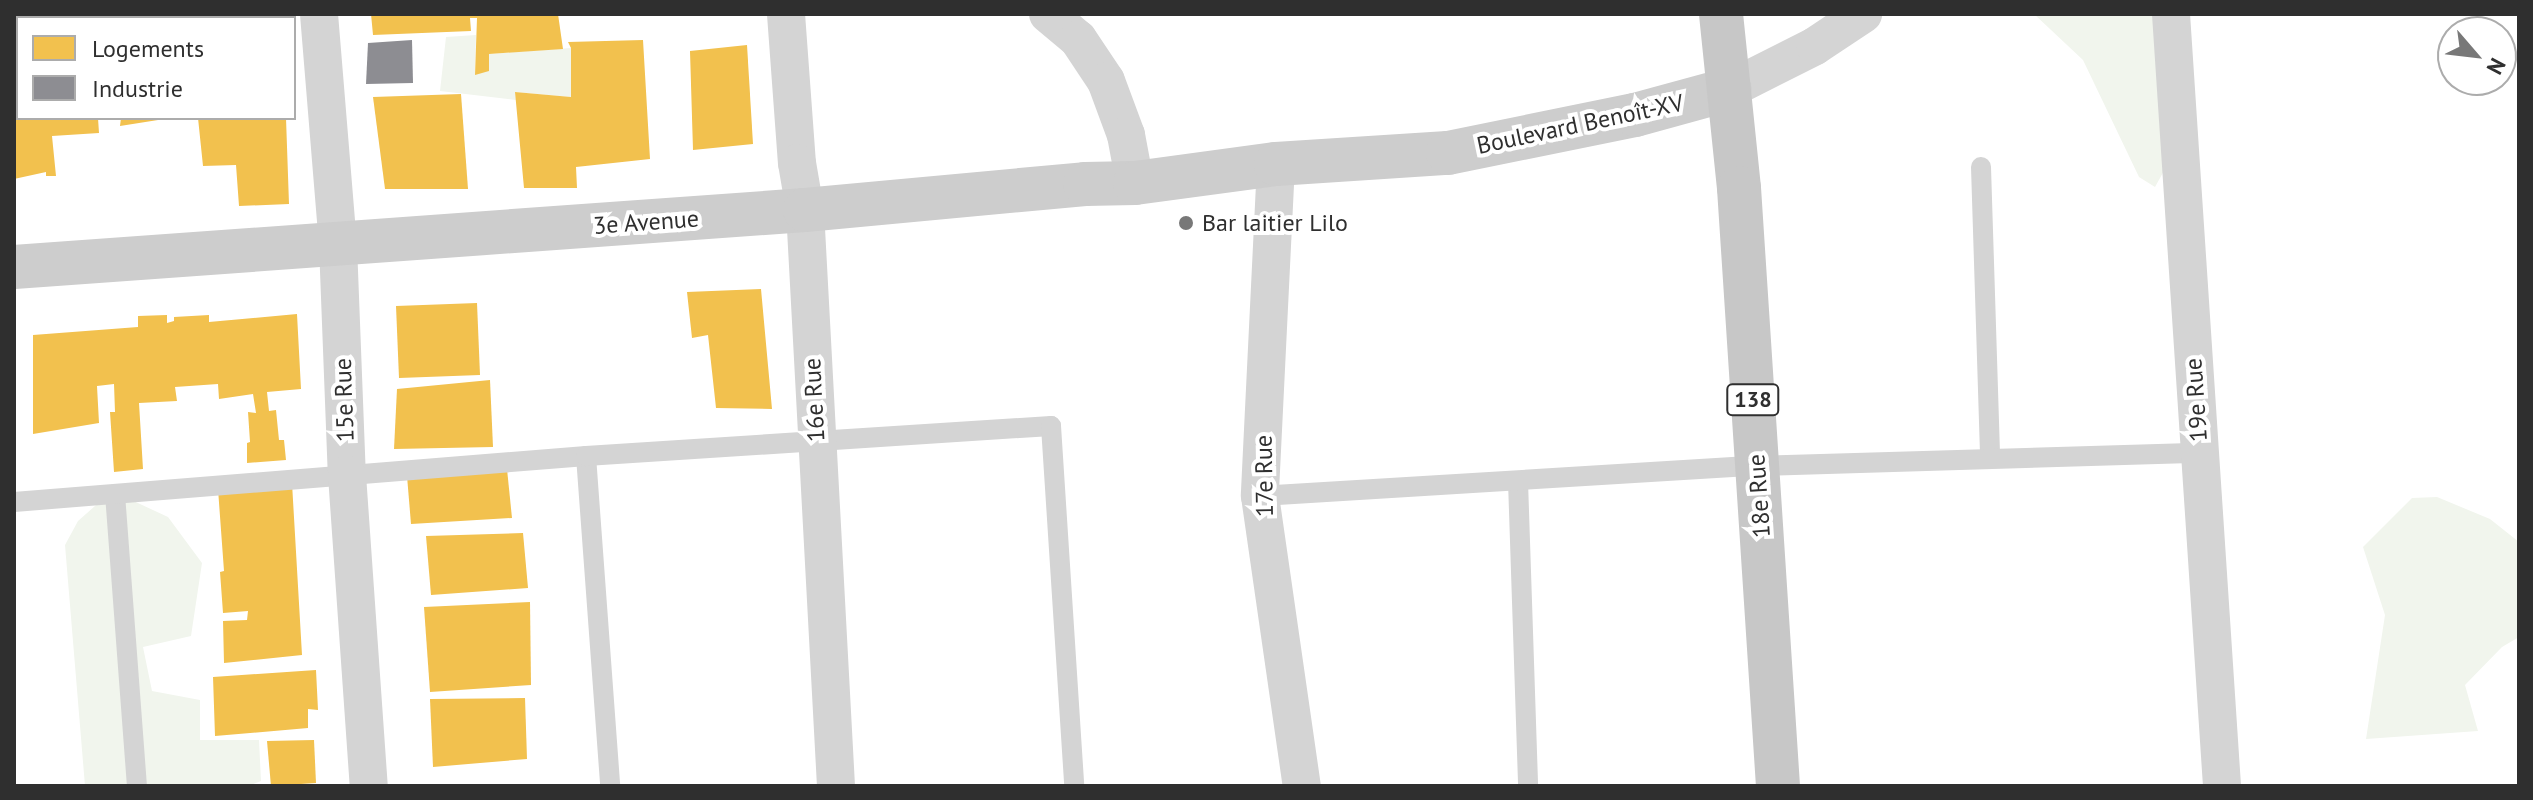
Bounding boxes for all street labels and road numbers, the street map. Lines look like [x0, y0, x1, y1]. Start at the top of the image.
street label: Boulevard Benoît-XV [1474, 88, 1686, 160]
street label: 3e Avenue [592, 204, 700, 240]
street label: 16e Rue [797, 357, 831, 443]
street label: 19e Rue [2179, 357, 2213, 443]
street label: 15e Rue [328, 358, 360, 442]
road number: 138 [1725, 382, 1781, 418]
street label: 17e Rue [1249, 435, 1279, 517]
street label: 18e Rue [1742, 453, 1776, 539]

